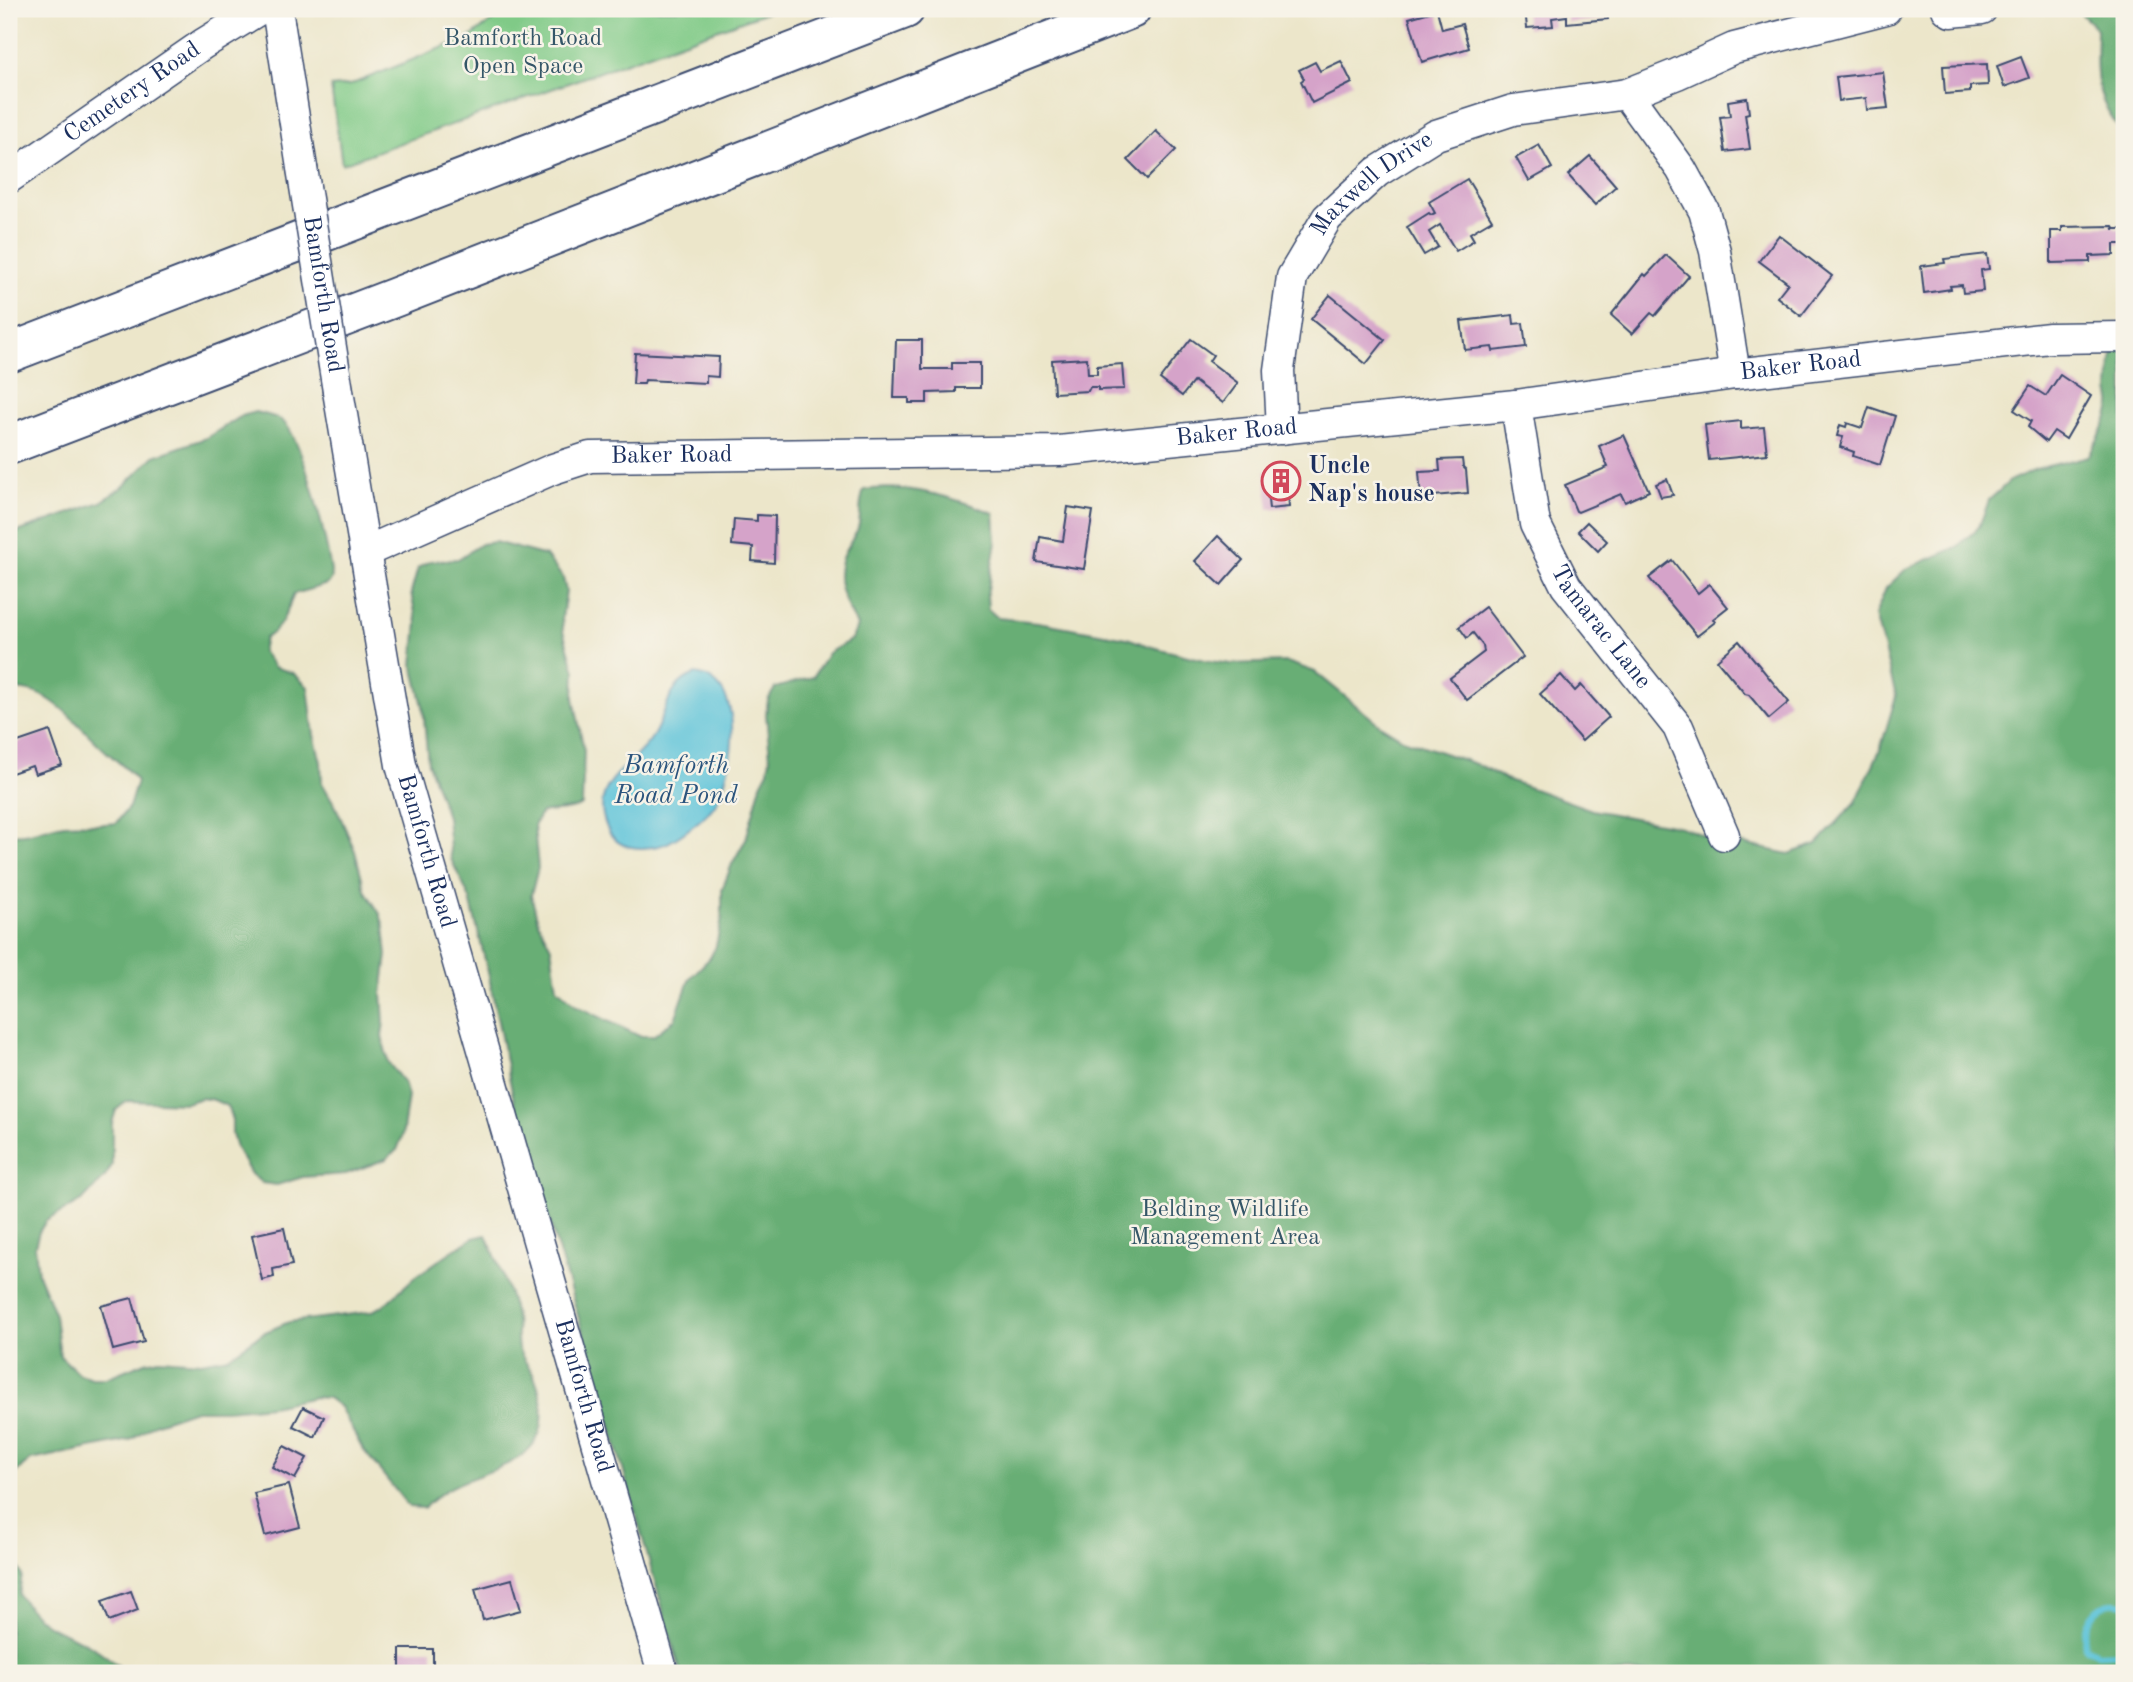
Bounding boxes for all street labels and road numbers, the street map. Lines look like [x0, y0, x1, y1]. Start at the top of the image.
street label: Cemetery Road [60, 38, 205, 148]
street label: Maxwell Drive [1307, 128, 1437, 240]
street label: Bamforth Road [298, 214, 347, 375]
street label: Baker Road [1739, 348, 1863, 385]
street label: Baker Road [1175, 415, 1299, 451]
street label: Baker Road [610, 443, 733, 469]
street label: Tamarac Lane [1546, 561, 1655, 694]
street label: Bamforth Road [392, 772, 459, 931]
street label: Bamforth Road [550, 1316, 617, 1476]

